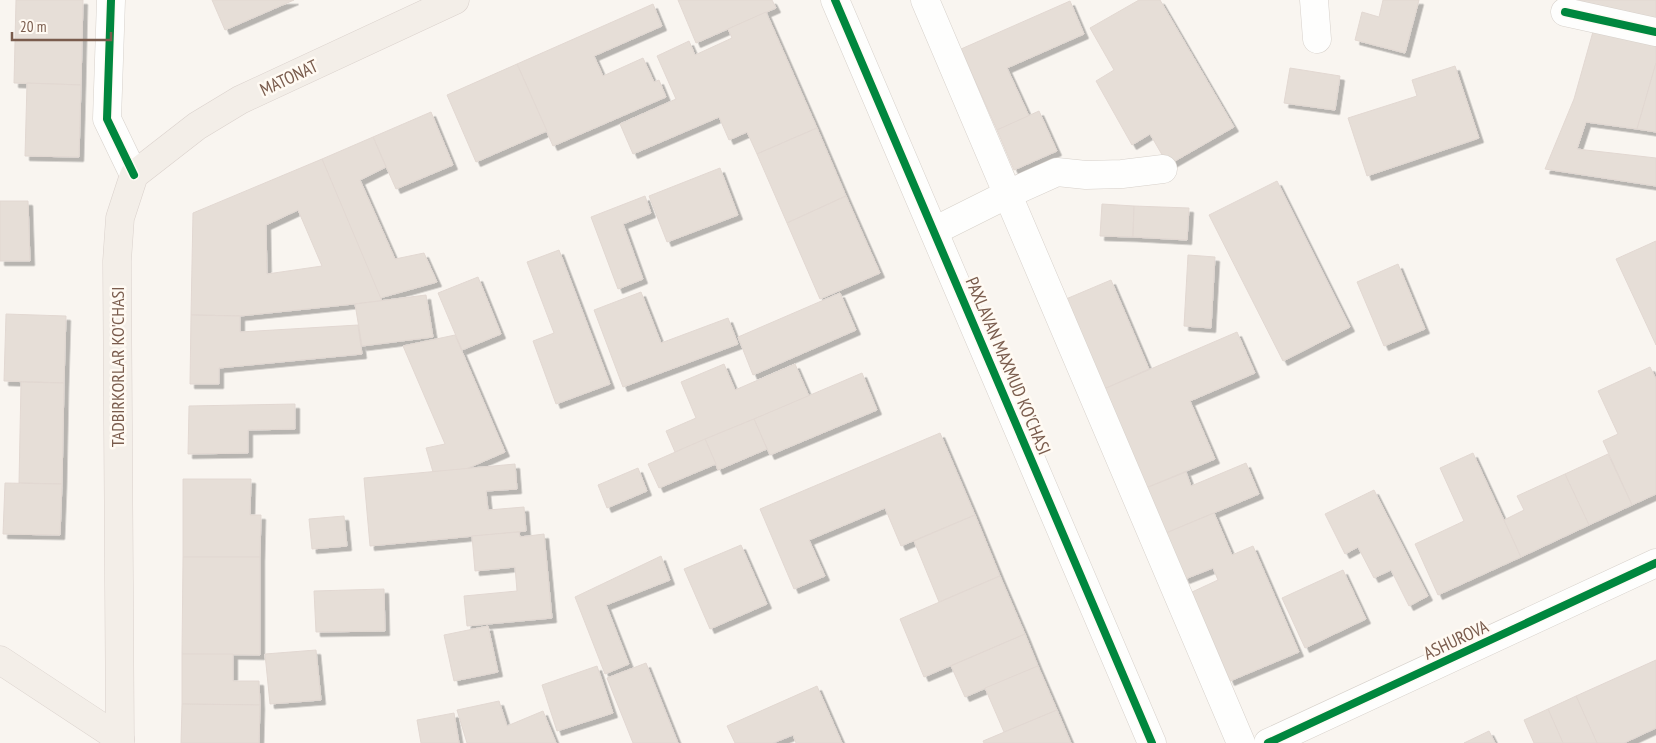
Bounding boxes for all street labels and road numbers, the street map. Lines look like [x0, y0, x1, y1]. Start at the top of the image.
street label: MATONAT [256, 54, 322, 101]
street label: PAXLAVAN MAXMUD KO'CHASI [961, 274, 1056, 458]
street label: TADBIRKORLAR KO'CHASI [106, 287, 129, 447]
street label: ASHUROVA [1420, 614, 1492, 665]

